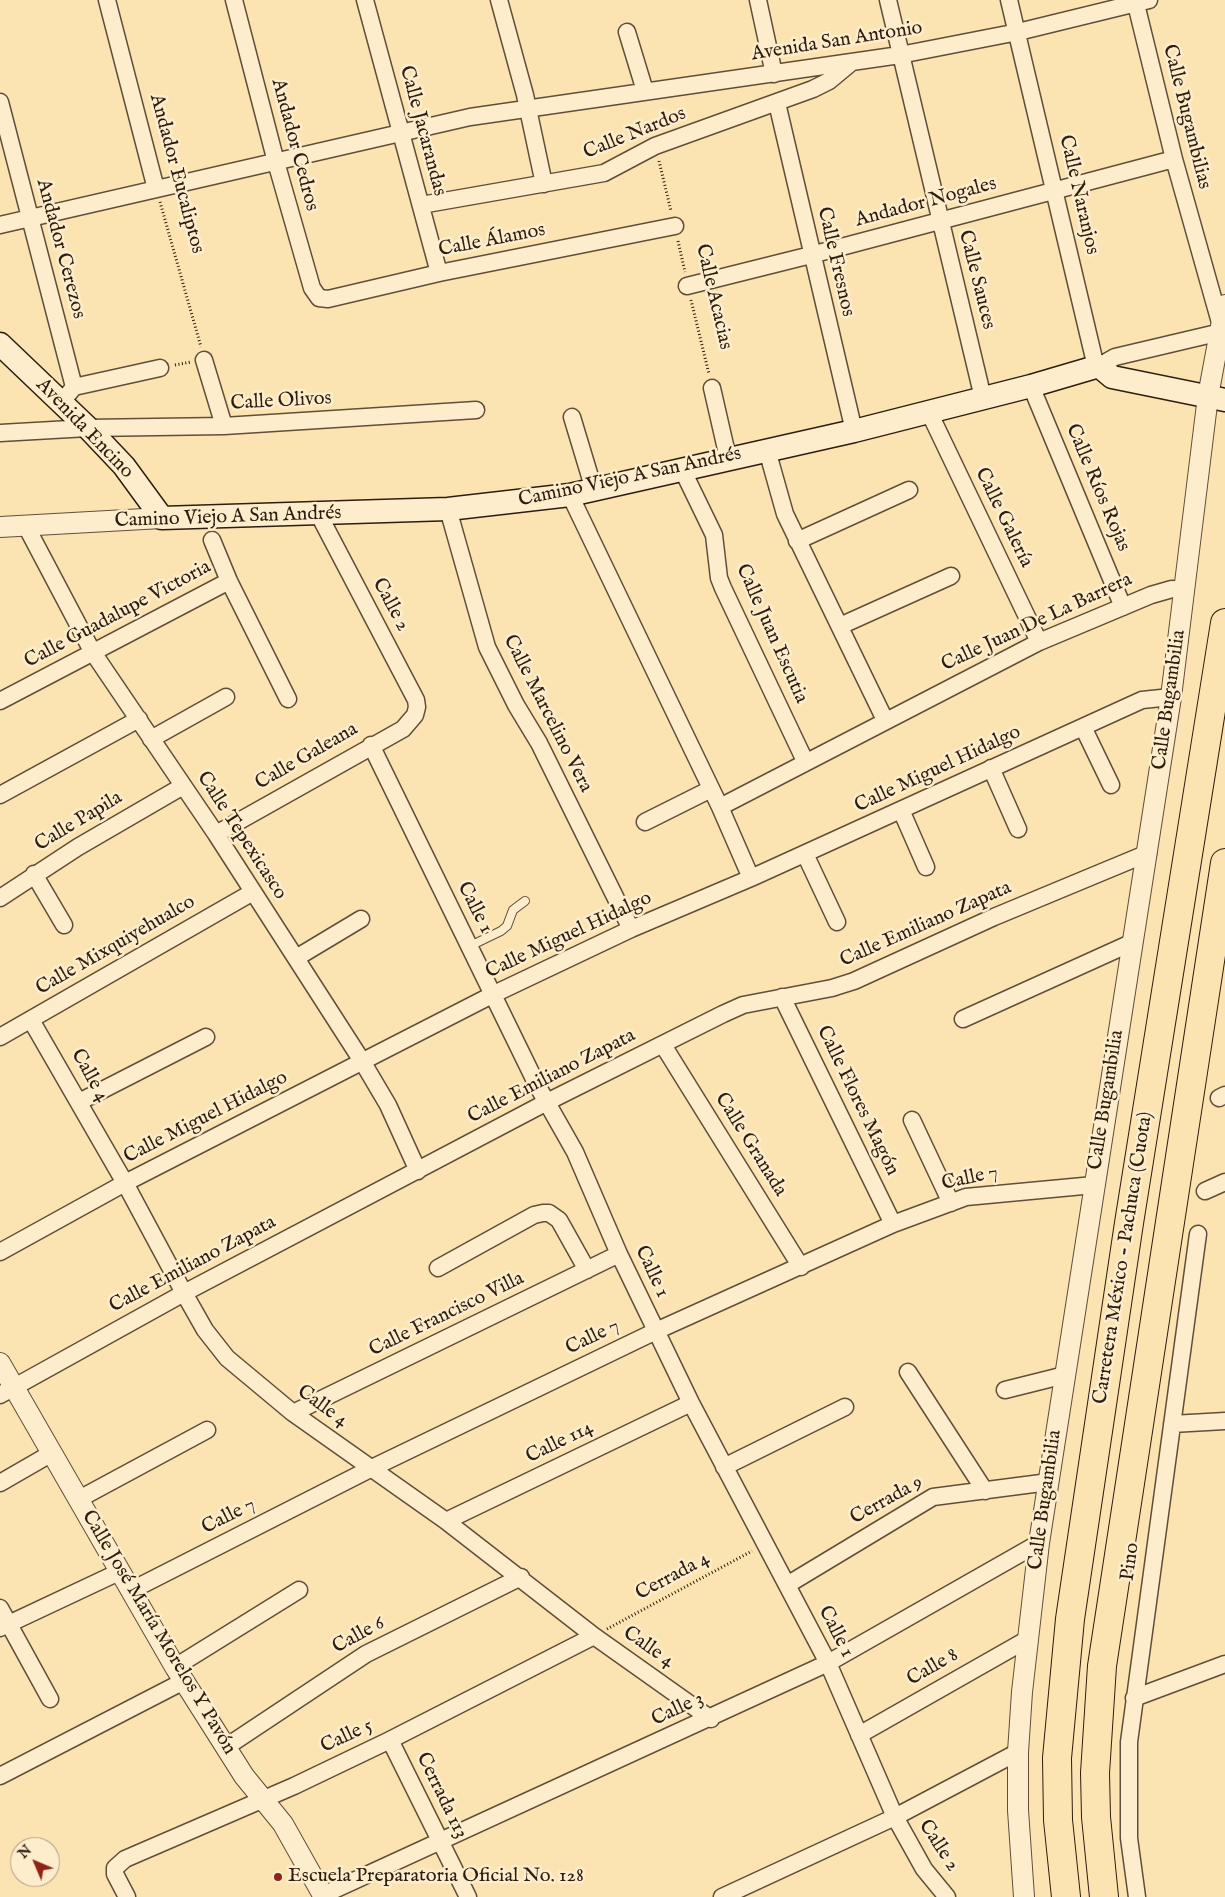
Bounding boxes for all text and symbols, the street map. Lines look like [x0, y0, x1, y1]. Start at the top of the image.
street label: Avenida San Antonio [750, 17, 924, 67]
street label: Calle Bugambilias [1156, 42, 1216, 192]
street label: Calle Jacarandas [393, 63, 451, 199]
street label: Andador Cedros [265, 76, 323, 214]
street label: Andador Eucaliptos [143, 92, 209, 256]
street label: Calle Nardos [580, 103, 690, 165]
street label: Calle Naranjos [1053, 133, 1103, 257]
street label: Andador Nogales [853, 173, 999, 233]
street label: Andador Cerezos [30, 177, 90, 321]
street label: Calle Fresnos [811, 205, 859, 319]
street label: Calle Álamos [437, 219, 547, 263]
street label: Calle Sauces [952, 228, 1000, 332]
street label: Calle Acacias [689, 242, 737, 352]
street label: Avenida Encino [30, 374, 138, 484]
street label: Calle Olivos [230, 387, 332, 417]
street label: Calle Ríos Rojas [1059, 421, 1135, 555]
street label: Camino Viejo A San Andrés [516, 443, 744, 513]
street label: Calle Galería [969, 464, 1037, 572]
street label: Camino Viejo A San Andrés [114, 502, 342, 534]
street label: Calle Guadalupe Victoria [21, 556, 215, 674]
street label: Calle Juan Escutia [730, 561, 812, 707]
street label: Calle Juan De La Barrera [938, 568, 1136, 678]
street label: Calle 2 [366, 574, 414, 636]
street label: Calle Bugambilia [1148, 628, 1192, 772]
street label: Calle Marcelino Vera [497, 631, 597, 797]
street label: Calle Galeana [251, 718, 363, 796]
street label: Calle Miguel Hidalgo [851, 721, 1025, 819]
street label: Calle Tepexicasco [191, 767, 291, 905]
street label: Calle Papila [31, 787, 127, 857]
street label: Calle Emiliano Zapata [837, 876, 1015, 974]
street label: Calle 1 [451, 878, 497, 938]
street label: Calle Miguel Hidalgo [482, 887, 656, 985]
street label: Calle Mixquiyehualco [32, 891, 200, 1001]
street label: Calle Flores Magón [810, 1022, 904, 1180]
street label: Calle Emiliano Zapata [464, 1024, 640, 1130]
street label: Calle Bugambilia [1084, 1028, 1130, 1172]
street label: Calle 4 [65, 1045, 113, 1107]
street label: Calle Miguel Hidalgo [120, 1066, 292, 1170]
street label: Calle Granada [709, 1089, 791, 1201]
street label: Carretera México - Pachuca (Cuota) [1089, 1110, 1159, 1406]
street label: Calle 7 [940, 1161, 1000, 1197]
street label: Calle Emiliano Zapata [106, 1211, 280, 1319]
street label: Calle 1 [629, 1242, 673, 1302]
street label: Calle Francisco Villa [366, 1267, 528, 1363]
street label: Calle 7 [562, 1315, 624, 1361]
street label: Calle 4 [292, 1380, 352, 1434]
street label: Calle 114 [522, 1416, 598, 1470]
street label: Calle Bugambilia [1024, 1428, 1068, 1572]
street label: Cerrada 9 [847, 1471, 927, 1531]
street label: Calle 7 [198, 1493, 260, 1541]
street label: Calle José María Morelos Y Pavón [75, 1507, 241, 1759]
street label: Pino [1116, 1541, 1146, 1583]
street label: Cerrada 4 [632, 1548, 714, 1606]
street label: Calle 1 [812, 1602, 858, 1662]
street label: Calle 6 [329, 1612, 389, 1660]
street label: Calle 4 [618, 1622, 678, 1674]
street label: Calle 8 [903, 1644, 963, 1692]
street label: Calle 3 [648, 1688, 708, 1732]
street label: Calle 5 [317, 1715, 377, 1759]
street label: Cerrada 113 [410, 1749, 472, 1843]
street label: Calle 2 [912, 1816, 964, 1876]
north arrow [10, 1837, 60, 1887]
text: N [14, 1841, 36, 1863]
place label: Escuela Preparatoria Oficial No. 128 [288, 1865, 584, 1889]
marker: Escuela Preparatoria Oficial No. 128 [272, 1871, 284, 1883]

